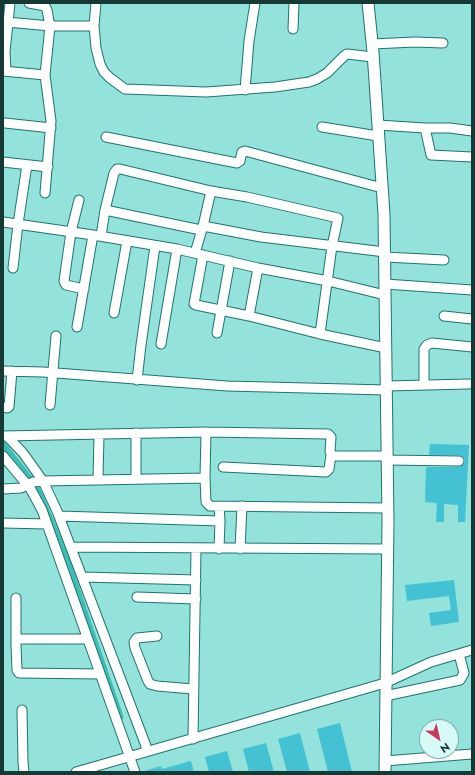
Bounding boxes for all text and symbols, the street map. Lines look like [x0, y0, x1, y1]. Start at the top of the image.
north arrow [419, 719, 459, 759]
text: N [437, 739, 453, 757]

